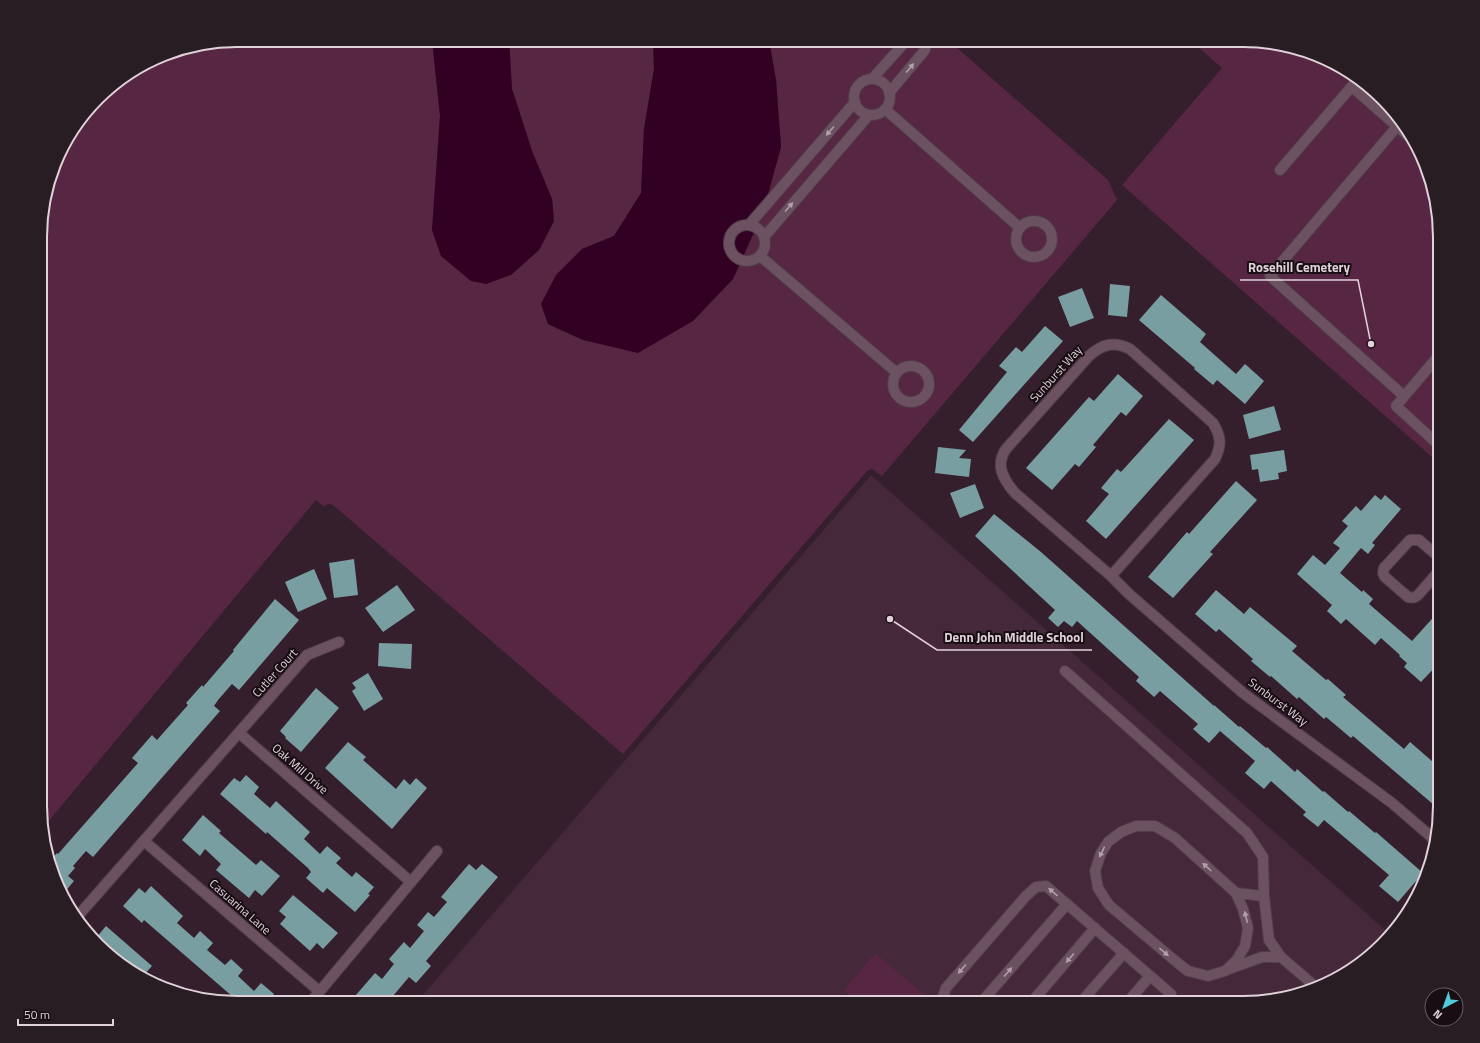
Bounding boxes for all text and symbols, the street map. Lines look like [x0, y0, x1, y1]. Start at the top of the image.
one-way arrow [906, 62, 915, 73]
one-way arrow [825, 126, 834, 136]
one-way arrow [785, 202, 794, 212]
callout: Rosehill Cemetery [1240, 255, 1358, 280]
text: Rosehill Cemetery [1248, 257, 1350, 277]
street label: Sunburst Way [1025, 341, 1087, 406]
callout: Denn John Middle School [937, 625, 1092, 650]
text: Denn John Middle School [944, 627, 1084, 647]
street label: Cutler Court [247, 643, 302, 701]
street label: Sunburst Way [1244, 673, 1312, 731]
street label: Oak Mill Drive [268, 739, 333, 799]
one-way arrow [1099, 847, 1105, 858]
one-way arrow [1202, 862, 1212, 871]
street label: Casuarina Lane [205, 874, 275, 939]
one-way arrow [1048, 887, 1059, 896]
one-way arrow [1242, 911, 1248, 924]
one-way arrow [1159, 948, 1170, 957]
one-way arrow [1065, 952, 1074, 963]
one-way arrow [958, 964, 967, 975]
one-way arrow [1003, 967, 1012, 978]
north arrow [1424, 987, 1464, 1027]
scale bar [18, 1001, 113, 1027]
text: 50 m [24, 1005, 50, 1024]
text: N [1429, 1006, 1446, 1023]

